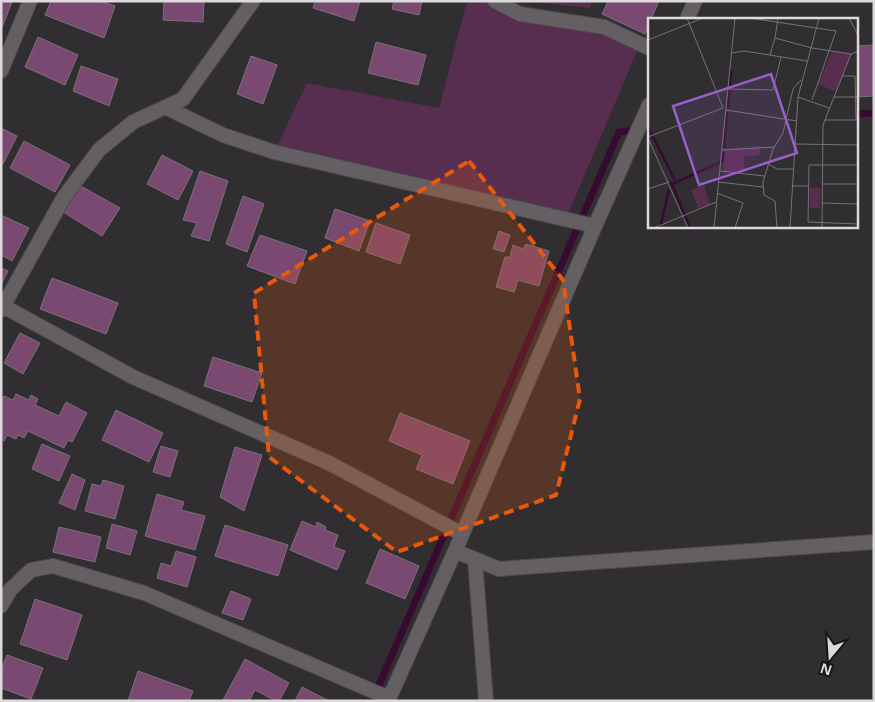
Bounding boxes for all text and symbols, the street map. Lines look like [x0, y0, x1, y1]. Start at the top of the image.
inset map [648, 18, 858, 228]
north arrow [805, 632, 855, 682]
text: N [817, 659, 834, 681]

